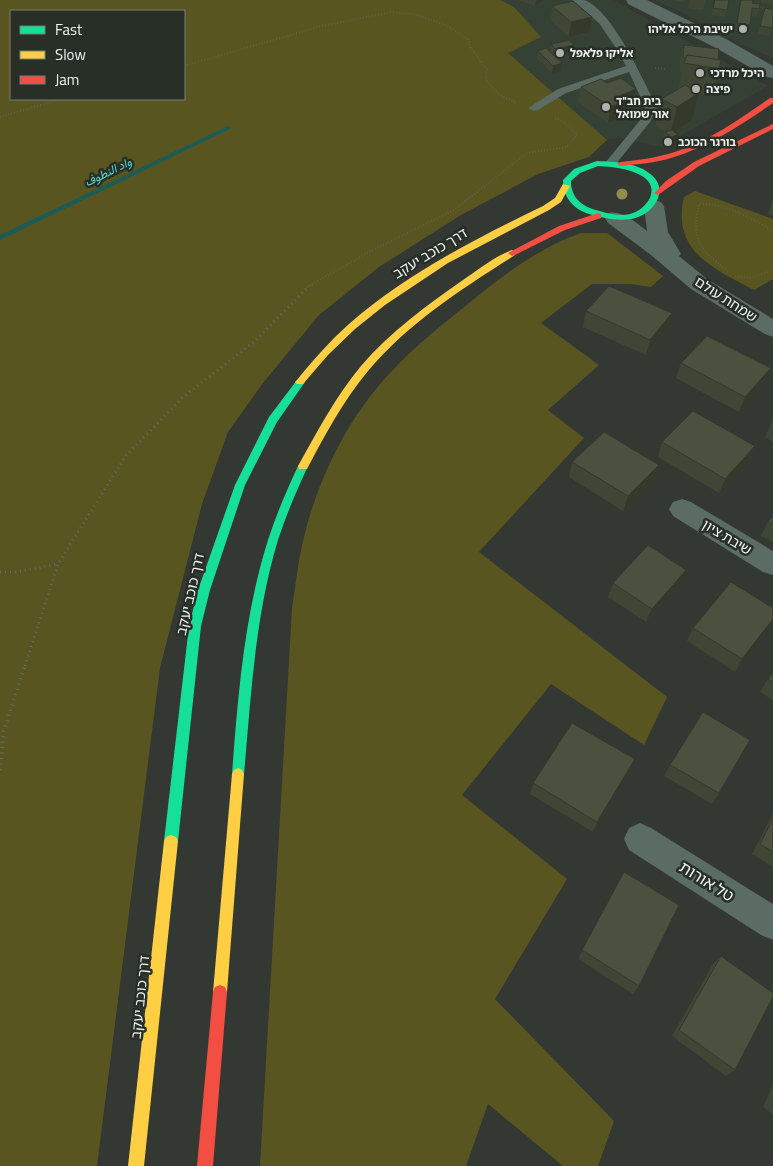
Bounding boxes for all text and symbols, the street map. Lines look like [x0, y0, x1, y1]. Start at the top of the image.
legend [10, 10, 185, 100]
text: Fast [55, 18, 83, 41]
place label: ישיבת היכל אליהו [648, 21, 733, 37]
marker: ישיבת היכל אליהו [737, 23, 749, 35]
text: Slow [55, 43, 86, 66]
place label: אליקו פלאפל [570, 45, 634, 61]
marker: אליקו פלאפל [554, 47, 566, 59]
place label: היכל מרדכי [710, 65, 764, 81]
marker: היכל מרדכי [694, 67, 706, 79]
text: Jam [55, 68, 79, 91]
place label: פיצה [706, 81, 730, 97]
marker: פיצה [690, 83, 702, 95]
place label: בית חב"ד אור שמואל [616, 93, 669, 122]
marker: בית חב"ד אור שמואל [600, 101, 612, 113]
place label: בורגר הכוכב [678, 134, 736, 150]
marker: בורגר הכוכב [662, 136, 674, 148]
water label: واد النطوف [81, 152, 135, 191]
street label: דרך כוכב יעקב [388, 222, 471, 283]
street label: שמחת עולם [691, 270, 762, 327]
street label: שיבת ציון [698, 514, 756, 560]
street label: דרך כוכב יעקב [170, 550, 209, 637]
street label: טל אורות [675, 855, 739, 907]
street label: דרך כוכב יעקב [125, 954, 154, 1040]

